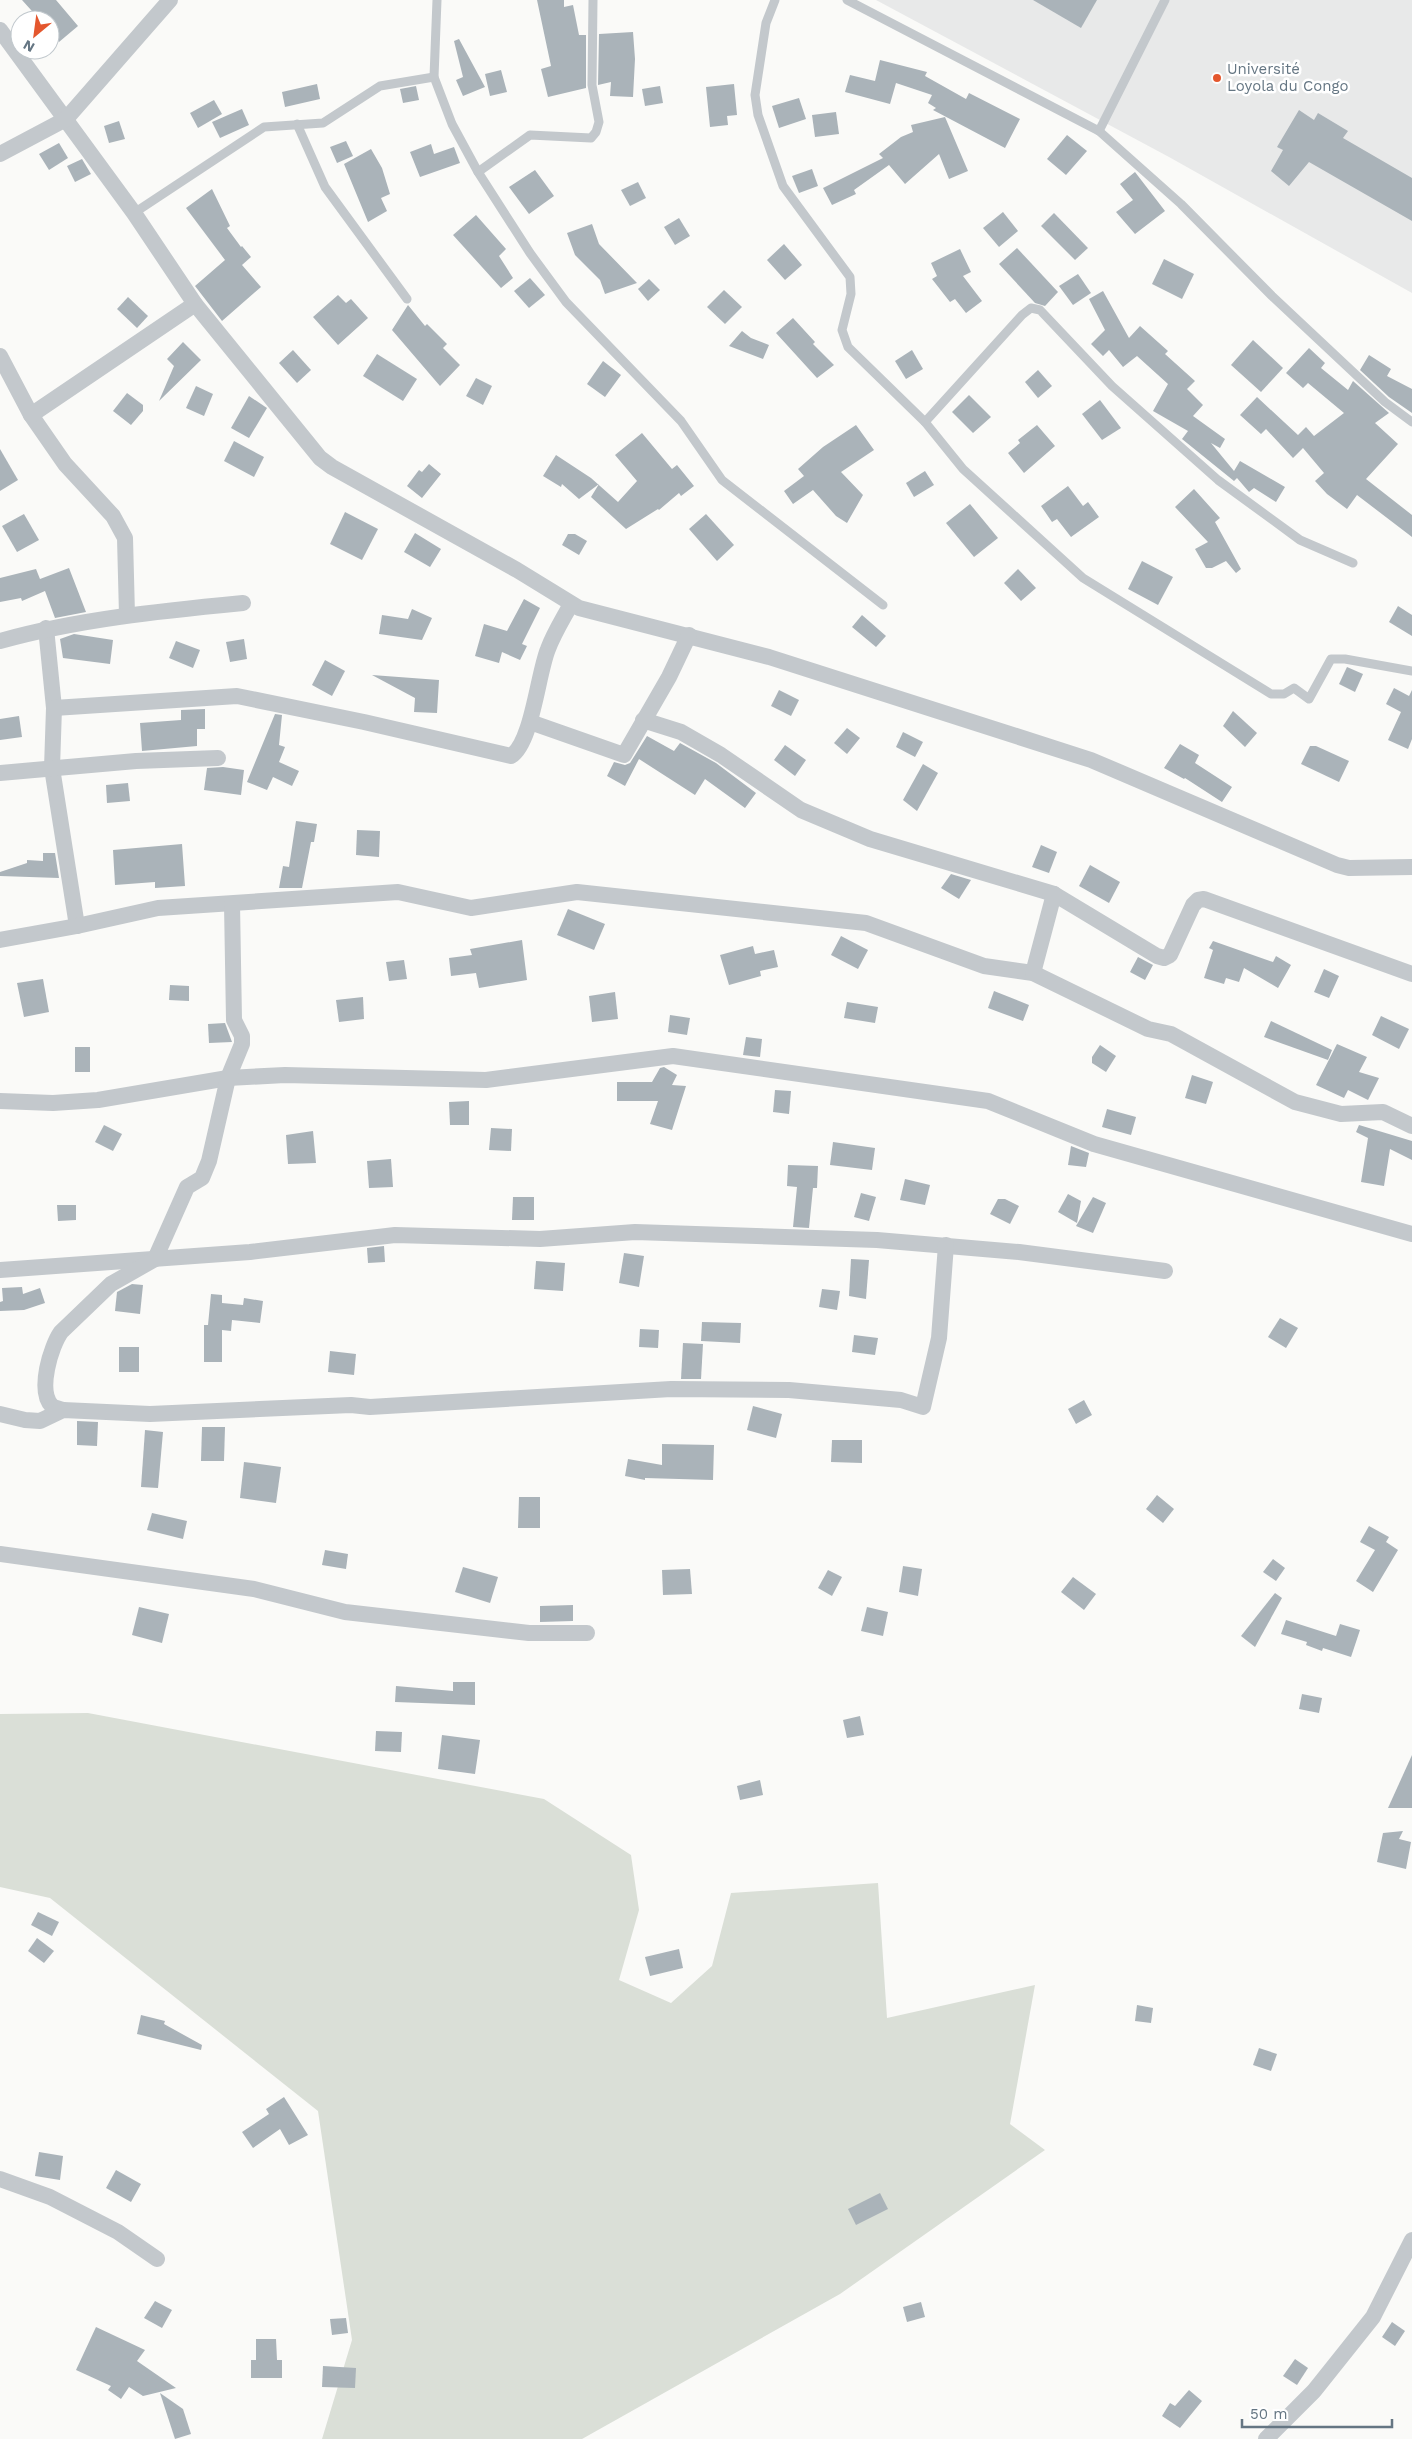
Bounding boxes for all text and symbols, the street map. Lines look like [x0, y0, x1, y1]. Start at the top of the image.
north arrow [10, 10, 60, 60]
text: N [20, 37, 37, 56]
place label: Université Loyola du Congo [1227, 60, 1348, 95]
marker: Université Loyola du Congo [1211, 72, 1223, 84]
scale bar [1242, 2396, 1392, 2428]
text: 50 m [1250, 2405, 1287, 2423]

